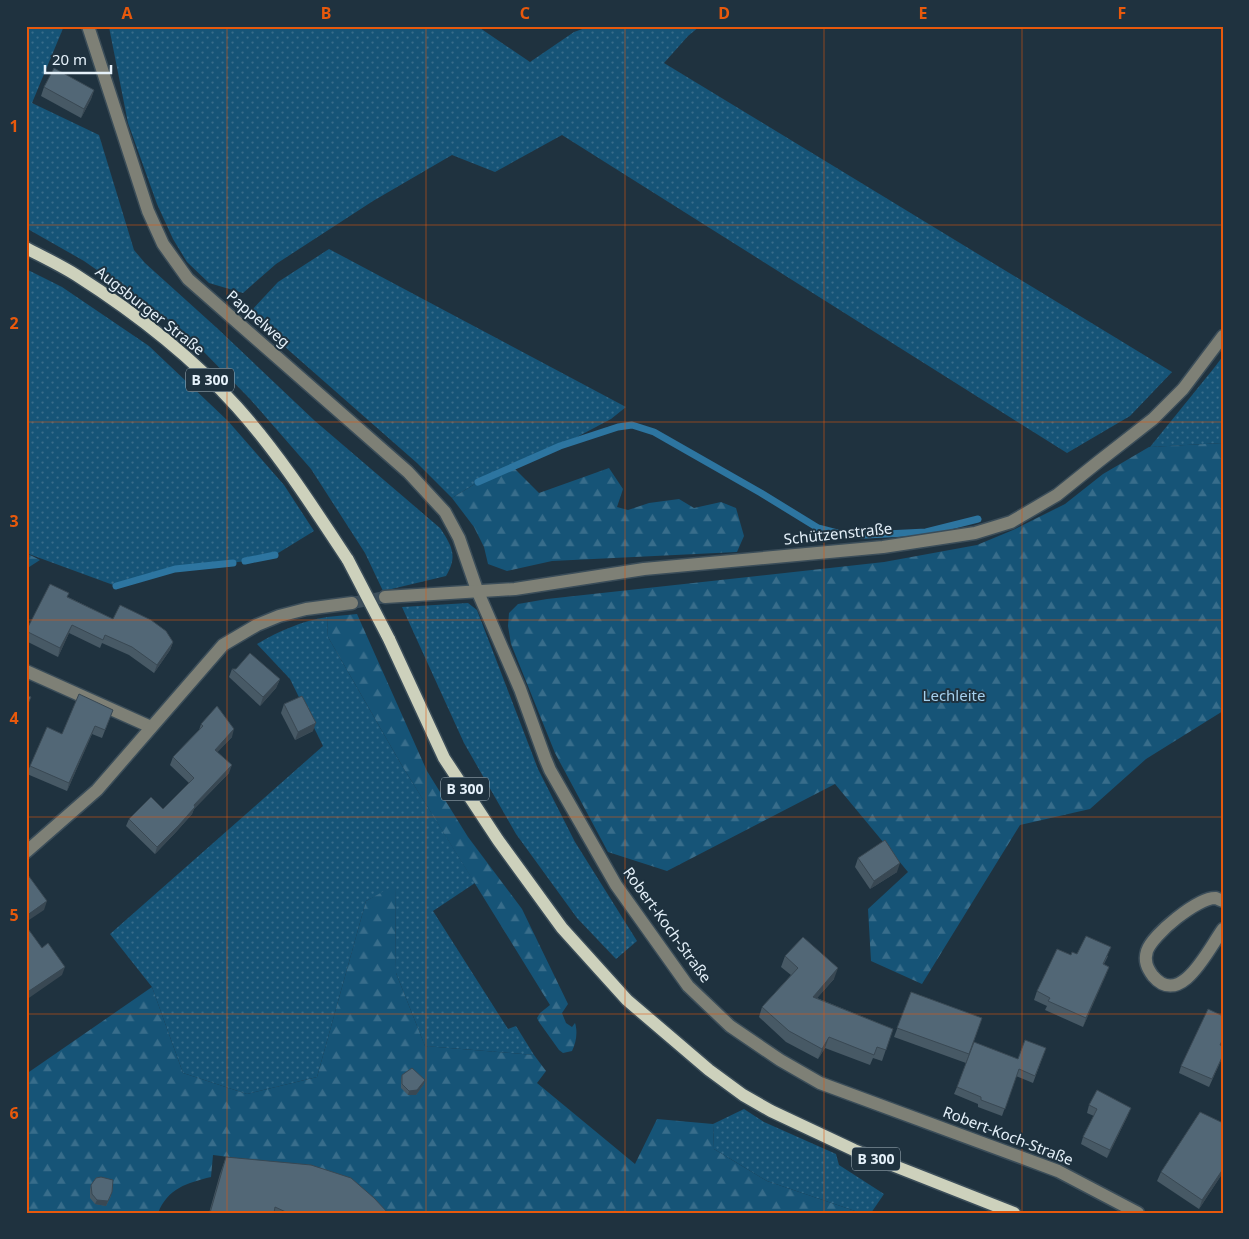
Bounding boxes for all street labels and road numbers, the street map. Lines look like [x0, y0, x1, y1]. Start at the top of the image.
street label: Augsburger Straße [92, 261, 209, 359]
street label: Pappelweg [223, 285, 295, 351]
road number: B 300 [186, 368, 234, 392]
street label: Schützenstraße [783, 517, 893, 549]
road number: B 300 [441, 778, 489, 801]
street label: Robert-Koch-Straße [619, 863, 716, 986]
street label: Robert-Koch-Straße [940, 1101, 1076, 1169]
road number: B 300 [852, 1148, 900, 1170]

